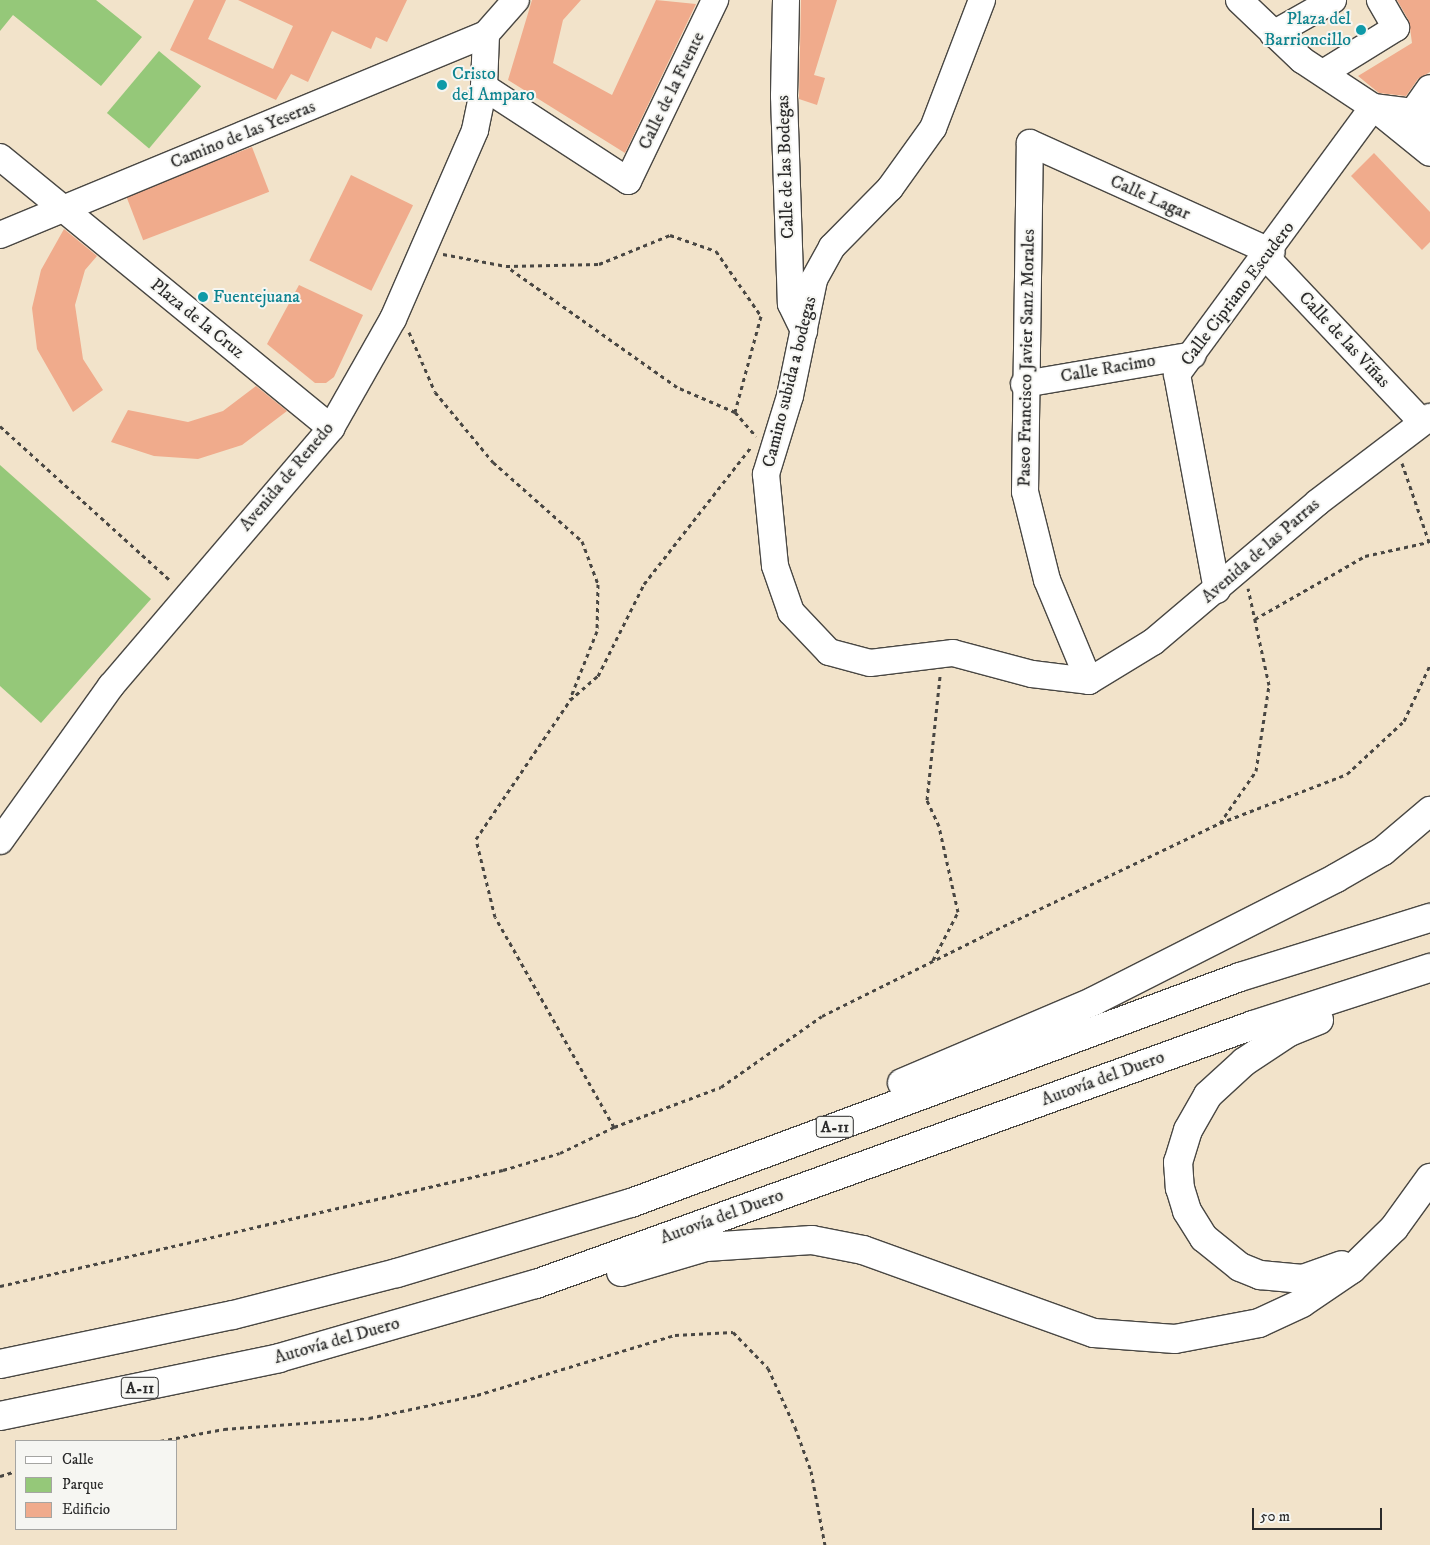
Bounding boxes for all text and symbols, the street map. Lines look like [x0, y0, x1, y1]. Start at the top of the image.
place label: Plaza del Barrioncillo [1264, 9, 1351, 52]
marker: Plaza del Barrioncillo [1355, 24, 1367, 36]
street label: Calle de la Fuente [634, 29, 710, 153]
place label: Cristo del Amparo [452, 64, 535, 106]
marker: Cristo del Amparo [436, 79, 448, 91]
street label: Calle de las Bodegas [773, 95, 799, 239]
street label: Camino de las Yeseras [167, 96, 319, 174]
street label: Calle Lagar [1107, 171, 1193, 225]
street label: Calle Cipriano Escudero [1177, 218, 1299, 370]
street label: Paseo Francisco Javier Sanz Morales [1014, 229, 1040, 487]
street label: Plaza de la Cruz [146, 274, 248, 364]
place label: Fuentejuana [213, 286, 300, 308]
street label: Calle de las Viñas [1294, 287, 1394, 393]
marker: Fuentejuana [197, 291, 209, 303]
street label: Camino subida a bodegas [758, 294, 822, 470]
street label: Calle Racimo [1059, 350, 1157, 388]
street label: Avenida de Renedo [235, 418, 339, 536]
street label: Avenida de las Parras [1198, 494, 1324, 608]
street label: Autovía del Duero [1038, 1047, 1168, 1111]
road number: A-11 [815, 1114, 855, 1140]
street label: Autovía del Duero [657, 1185, 787, 1249]
street label: Autovía del Duero [272, 1313, 402, 1369]
road number: A-11 [120, 1375, 160, 1402]
legend [15, 1440, 178, 1530]
text: Calle [62, 1450, 94, 1469]
text: Parque [62, 1475, 103, 1494]
scale bar [1255, 1498, 1385, 1530]
text: Edificio [62, 1500, 110, 1519]
text: 50 m [1260, 1507, 1290, 1526]

